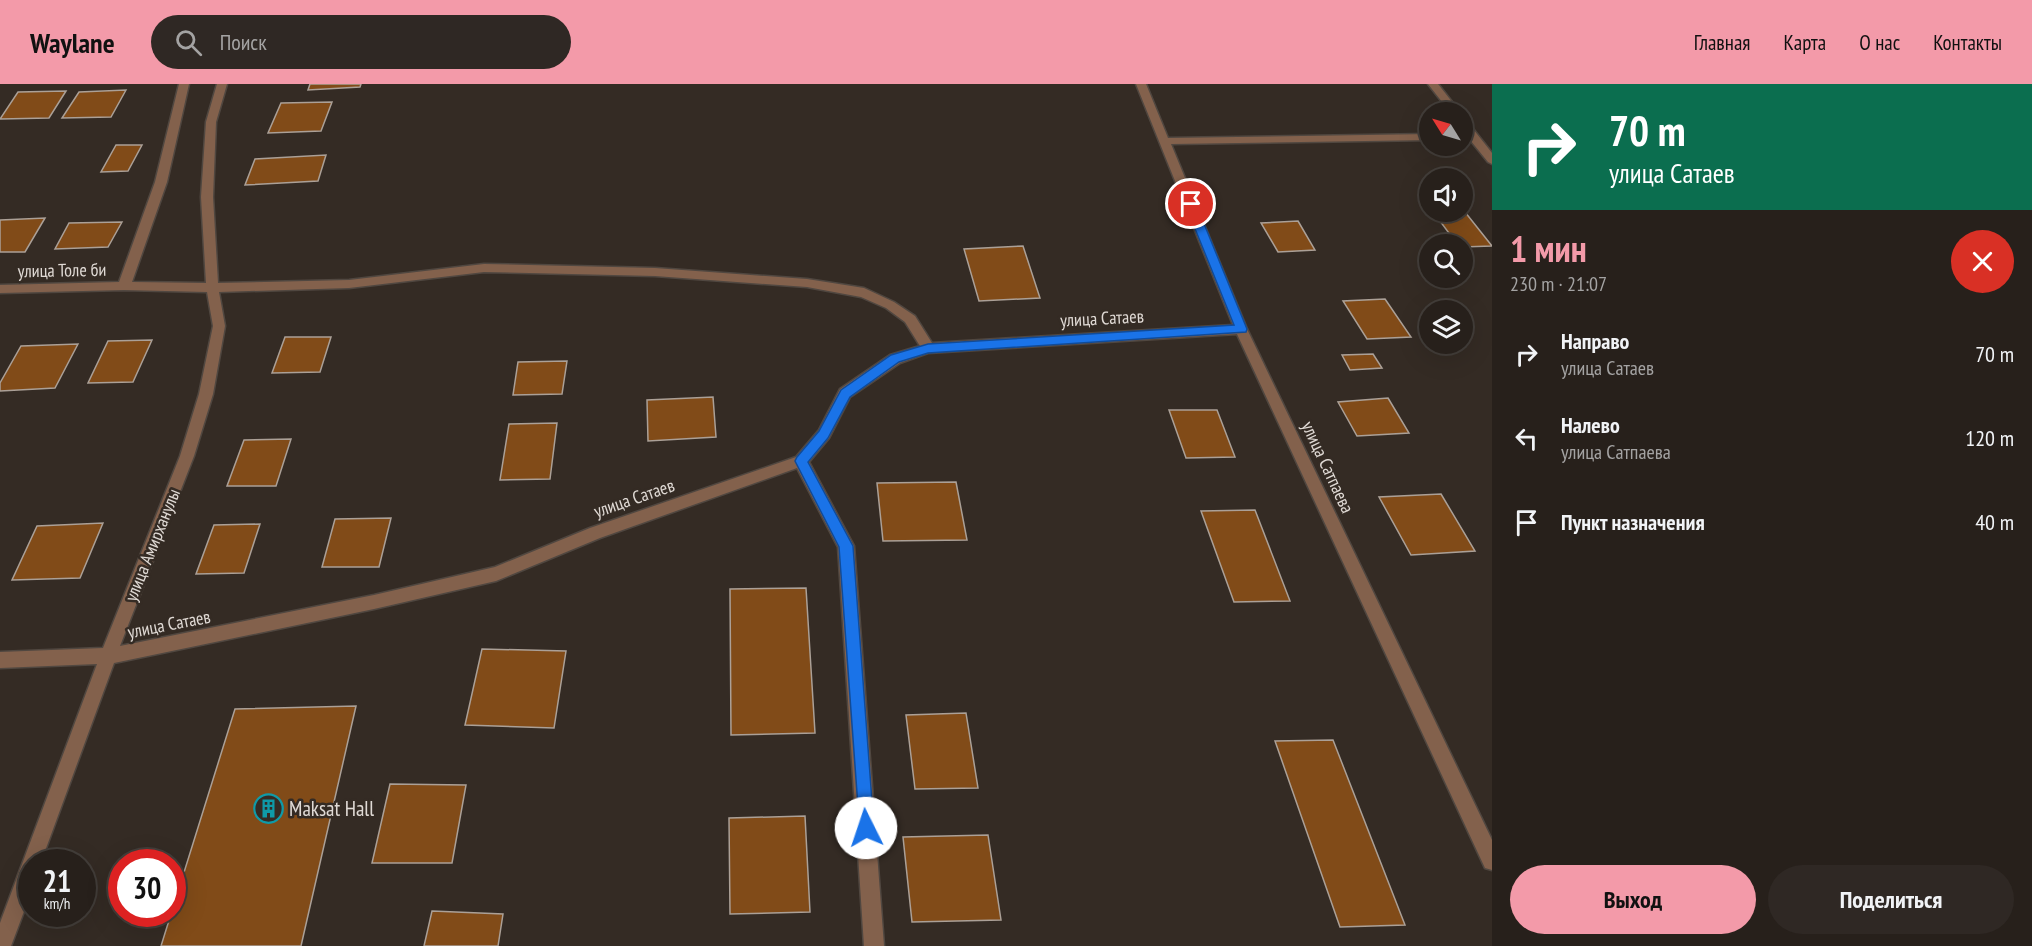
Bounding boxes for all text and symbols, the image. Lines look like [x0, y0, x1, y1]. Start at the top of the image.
search box [151, 15, 571, 69]
text: Waylane [30, 24, 115, 61]
icon: search [172, 26, 205, 59]
text: Поиск [220, 28, 267, 56]
text: Главная [1694, 29, 1750, 56]
text: Карта [1783, 29, 1826, 56]
text: О нас [1859, 29, 1900, 56]
text: Контакты [1933, 29, 2002, 56]
north arrow [1419, 102, 1473, 156]
map controls [1419, 102, 1473, 354]
text: 70 m [1609, 103, 1686, 158]
icon: right [1510, 108, 1588, 186]
text: улица Сатаев [1609, 156, 1735, 190]
button: sound [1419, 168, 1473, 222]
pin [1165, 178, 1216, 229]
icon: arrive [1174, 187, 1207, 220]
text: 1 мин [1510, 225, 1587, 272]
button: close [1951, 230, 2014, 293]
button: search [1419, 234, 1473, 288]
street label: улица Толе би [18, 258, 106, 282]
text: 230 m · 21:07 [1510, 271, 1607, 297]
button: layers [1419, 300, 1473, 354]
street label: улица Сатаев [1060, 304, 1144, 332]
text: Направо [1561, 327, 1629, 355]
icon: right [1510, 338, 1543, 371]
text: 70 m [1975, 340, 2014, 368]
text: улица Сатаев [1561, 355, 1654, 381]
text: Налево [1561, 411, 1620, 439]
street label: улица Сатпаева [1297, 417, 1359, 517]
icon: left [1510, 422, 1543, 455]
text: 120 m [1965, 424, 2014, 452]
text: улица Сатпаева [1561, 439, 1671, 465]
street label: улица Сатаев [591, 473, 677, 523]
street label: улица Амирханулы [119, 485, 185, 605]
icon: arrive [1510, 506, 1543, 539]
text: Пункт назначения [1561, 508, 1705, 536]
text: 40 m [1975, 508, 2014, 536]
street label: улица Сатаев [126, 605, 212, 643]
building icon: Maksat Hall [252, 792, 284, 824]
place label: Maksat Hall [289, 795, 374, 822]
position arrow [834, 796, 898, 860]
speed limit sign: 30 [108, 849, 186, 927]
text: 21 [43, 861, 71, 900]
button: Выход [1510, 865, 1756, 934]
button: Поделиться [1768, 865, 2014, 934]
text: km/h [44, 894, 70, 913]

